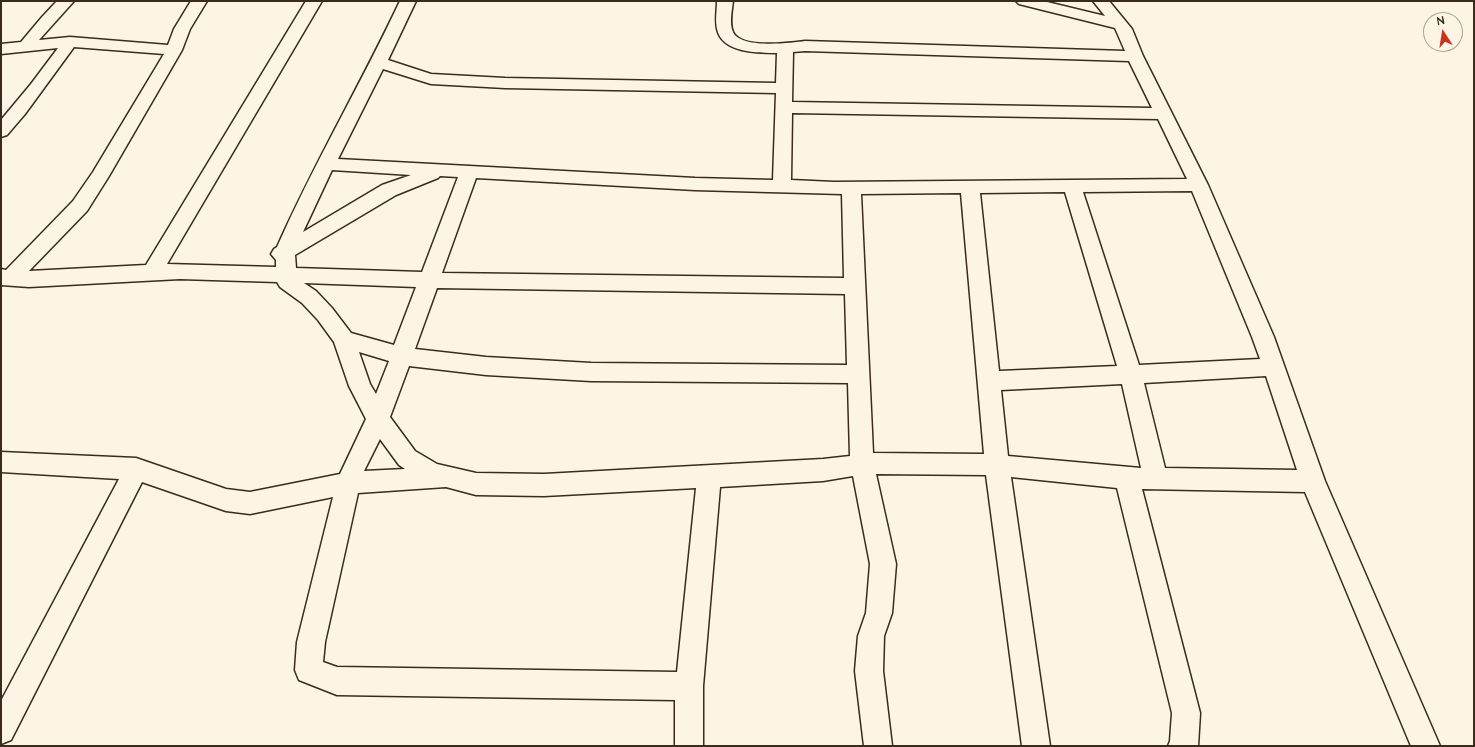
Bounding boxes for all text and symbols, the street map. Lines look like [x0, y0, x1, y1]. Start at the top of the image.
north arrow [1423, 12, 1463, 52]
text: N [1436, 13, 1446, 29]

